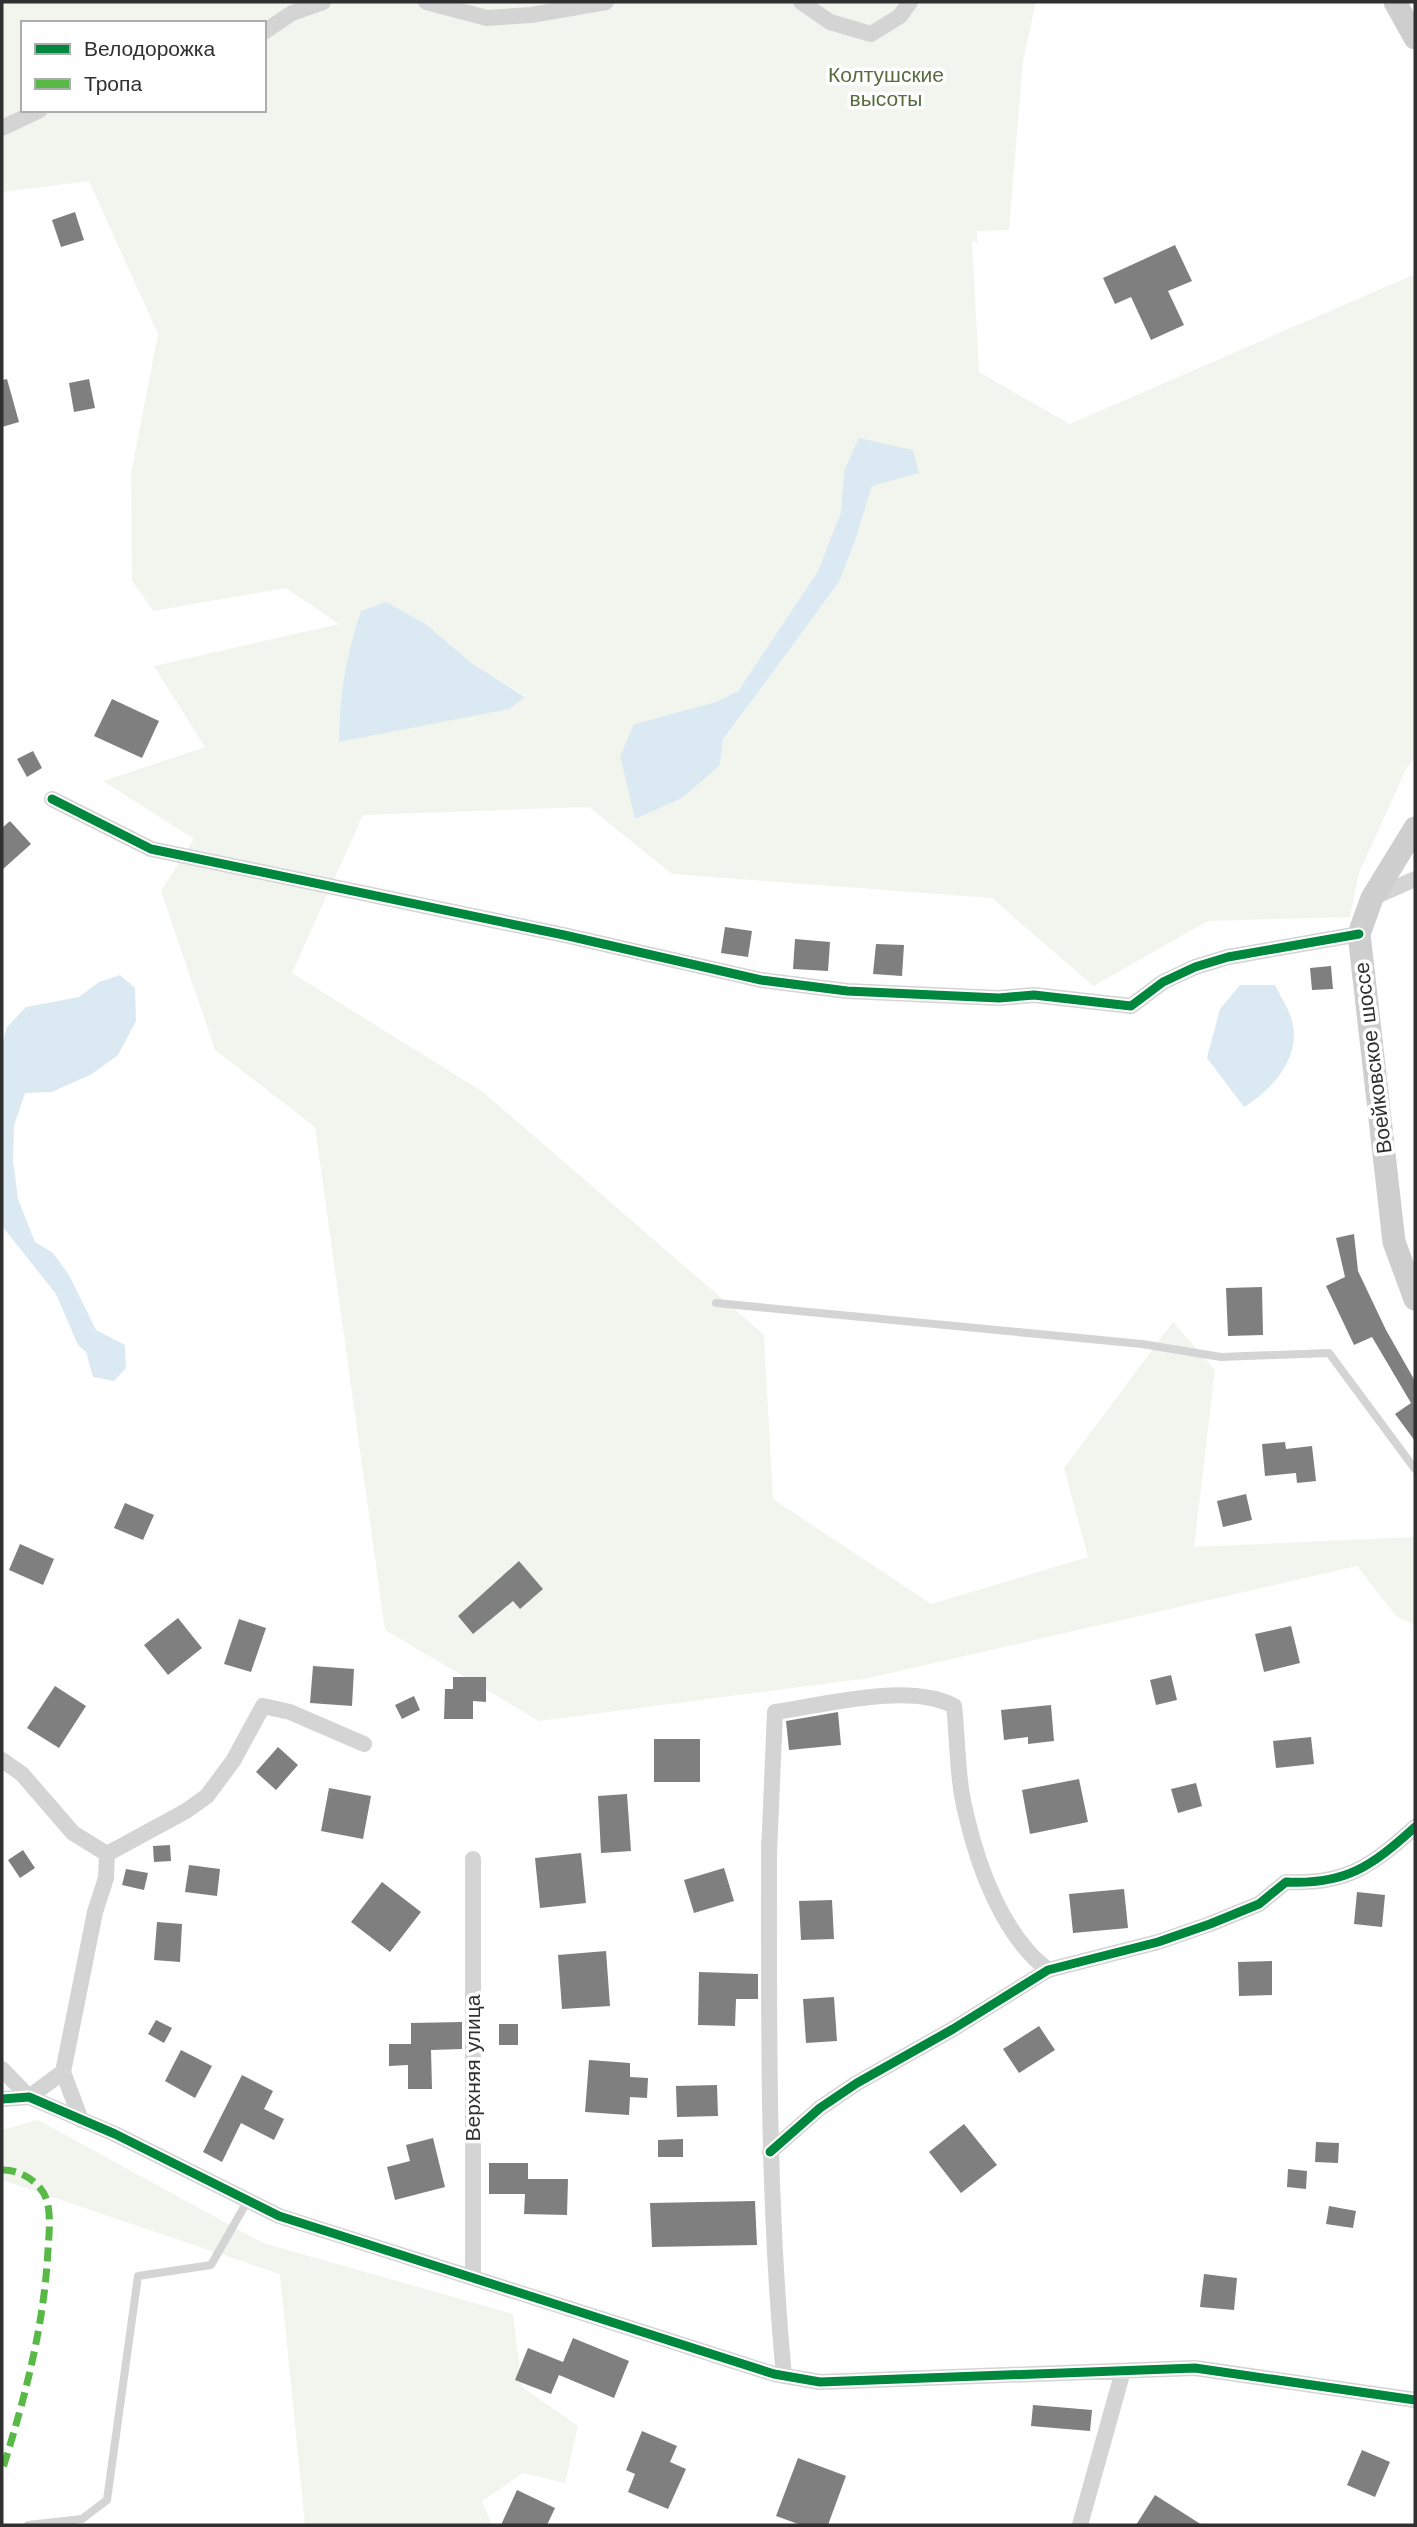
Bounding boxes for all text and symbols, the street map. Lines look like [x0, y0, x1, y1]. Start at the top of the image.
legend [21, 21, 266, 112]
text: Велодорожка [84, 36, 215, 61]
park label: Колтушские высоты [828, 62, 944, 111]
text: Тропа [84, 71, 142, 96]
street label: Воейковское шоссе [1348, 961, 1397, 1155]
street label: Верхняя улица [460, 1994, 485, 2141]

